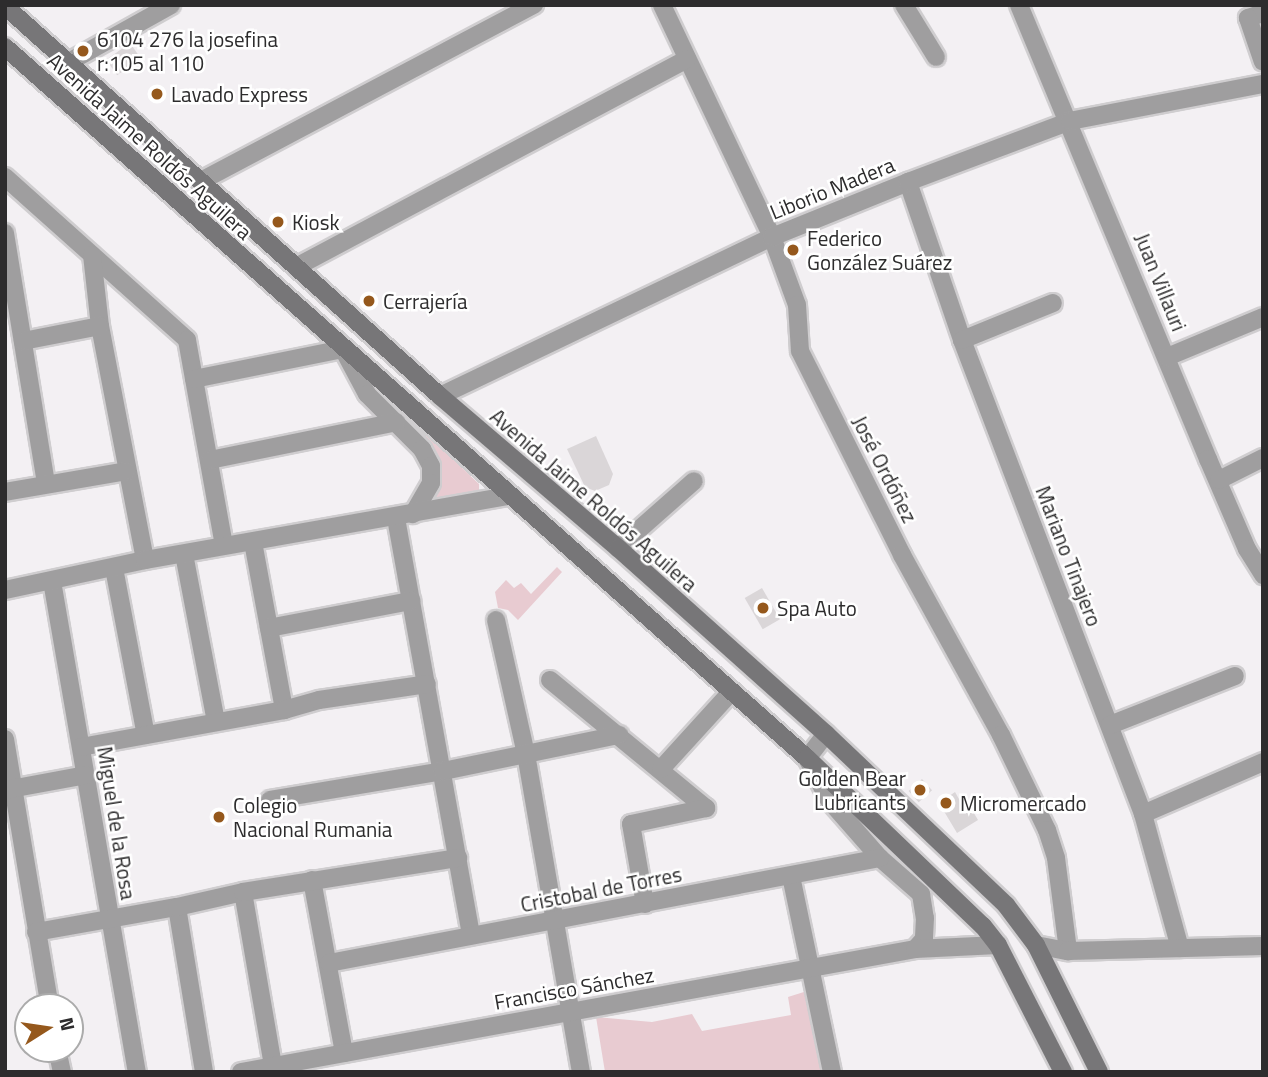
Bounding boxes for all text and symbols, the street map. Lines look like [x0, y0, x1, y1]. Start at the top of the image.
place label: 6104 276 la josefina r:105 al 110 [97, 26, 278, 76]
marker: 6104 276 la josefina r:105 al 110 [75, 43, 91, 59]
street label: Avenida Jaime Roldós Aguilera [43, 48, 257, 244]
place label: Lavado Express [171, 81, 308, 107]
marker: Lavado Express [149, 86, 165, 102]
street label: Liborio Madera [766, 152, 898, 224]
place label: Kiosk [292, 209, 339, 235]
marker: Kiosk [270, 214, 286, 230]
place label: Federico González Suárez [807, 225, 952, 275]
street label: Juan Villauri [1130, 229, 1192, 335]
marker: Federico González Suárez [785, 242, 801, 258]
place label: Cerrajería [383, 288, 467, 314]
marker: Cerrajería [361, 293, 377, 309]
street label: Avenida Jaime Roldós Aguilera [485, 403, 703, 597]
street label: José Ordóñez [847, 411, 923, 527]
street label: Mariano Tinajero [1031, 482, 1107, 630]
place label: Spa Auto [777, 595, 857, 621]
marker: Spa Auto [755, 600, 771, 616]
street label: Miguel de la Rosa [92, 745, 142, 901]
place label: Golden Bear Lubricants [798, 765, 906, 815]
marker: Golden Bear Lubricants [912, 782, 928, 798]
place label: Micromercado [960, 790, 1087, 816]
place label: Colegio Nacional Rumania [233, 792, 392, 842]
marker: Micromercado [938, 795, 954, 811]
marker: Colegio Nacional Rumania [211, 809, 227, 825]
street label: Cristobal de Torres [518, 861, 684, 917]
street label: Francisco Sánchez [492, 962, 656, 1014]
north arrow [14, 993, 84, 1063]
text: N [53, 1014, 84, 1033]

